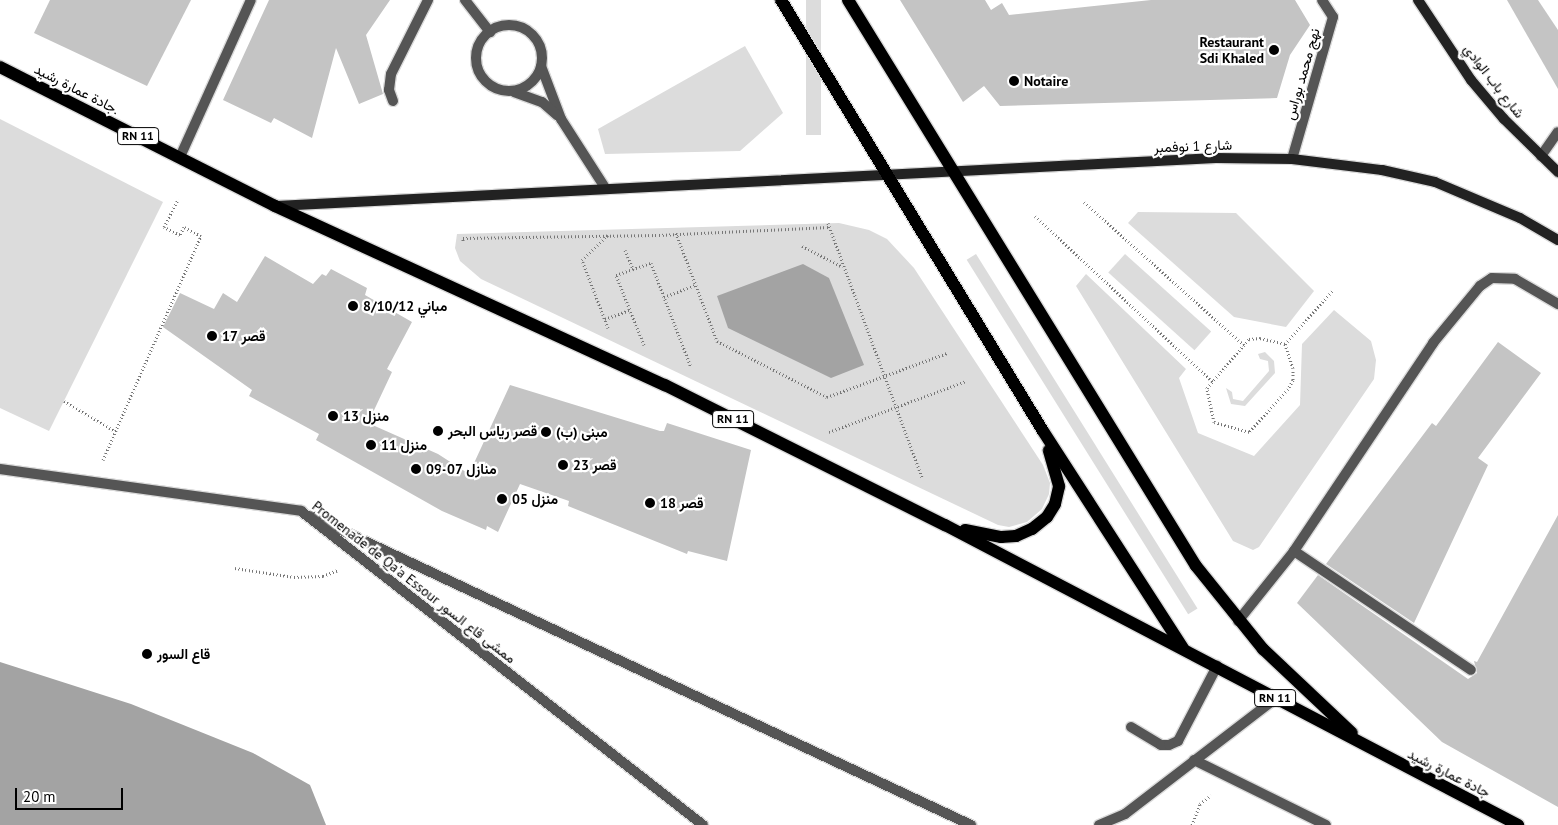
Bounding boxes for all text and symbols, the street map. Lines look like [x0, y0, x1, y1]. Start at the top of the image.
street label: نهج محمد بوراس [1281, 26, 1323, 122]
place label: Restaurant Sdi Khaled [1199, 34, 1264, 66]
street label: شارع باب الوادي [1460, 41, 1528, 121]
marker: Restaurant Sdi Khaled [1268, 44, 1280, 56]
street label: جادة عمارة رشيد. [32, 60, 122, 118]
place label: Notaire [1024, 73, 1068, 89]
marker: Notaire [1008, 75, 1020, 87]
road number: RN 11 [117, 126, 159, 146]
street label: شارع 1 نوفمبر [1154, 136, 1232, 156]
place label: مباني 8/10/12 [363, 298, 447, 314]
marker: مباني 8/10/12 [347, 300, 359, 312]
place label: قصر 17 [222, 328, 266, 344]
marker: قصر 17 [206, 330, 218, 342]
place label: منزل 13 [343, 408, 389, 424]
road number: RN 11 [712, 409, 754, 428]
marker: منزل 13 [327, 410, 339, 422]
place label: قصر رياس البحر [448, 423, 537, 439]
place label: مبنى (ب) [556, 424, 608, 440]
marker: قصر رياس البحر [432, 425, 444, 437]
marker: مبنى (ب) [540, 426, 552, 438]
place label: منزل 11 [381, 437, 427, 453]
marker: منزل 11 [365, 439, 377, 451]
place label: قصر 23 [573, 457, 617, 473]
marker: قصر 23 [557, 459, 569, 471]
place label: منازل 07-09 [426, 461, 496, 477]
marker: منازل 07-09 [410, 463, 422, 475]
place label: منزل 05 [512, 491, 558, 507]
marker: منزل 05 [496, 493, 508, 505]
place label: قصر 18 [660, 495, 704, 511]
street label: Promenade de Qa'a Essour ممشى قاع السور [309, 497, 519, 667]
marker: قصر 18 [644, 497, 656, 509]
place label: قاع السور [157, 646, 210, 662]
marker: قاع السور [141, 648, 153, 660]
road number: RN 11 [1254, 688, 1296, 708]
street label: جادة عمارة رشيد [1405, 745, 1493, 801]
scale bar [18, 778, 125, 810]
text: 20 m [23, 787, 56, 806]

